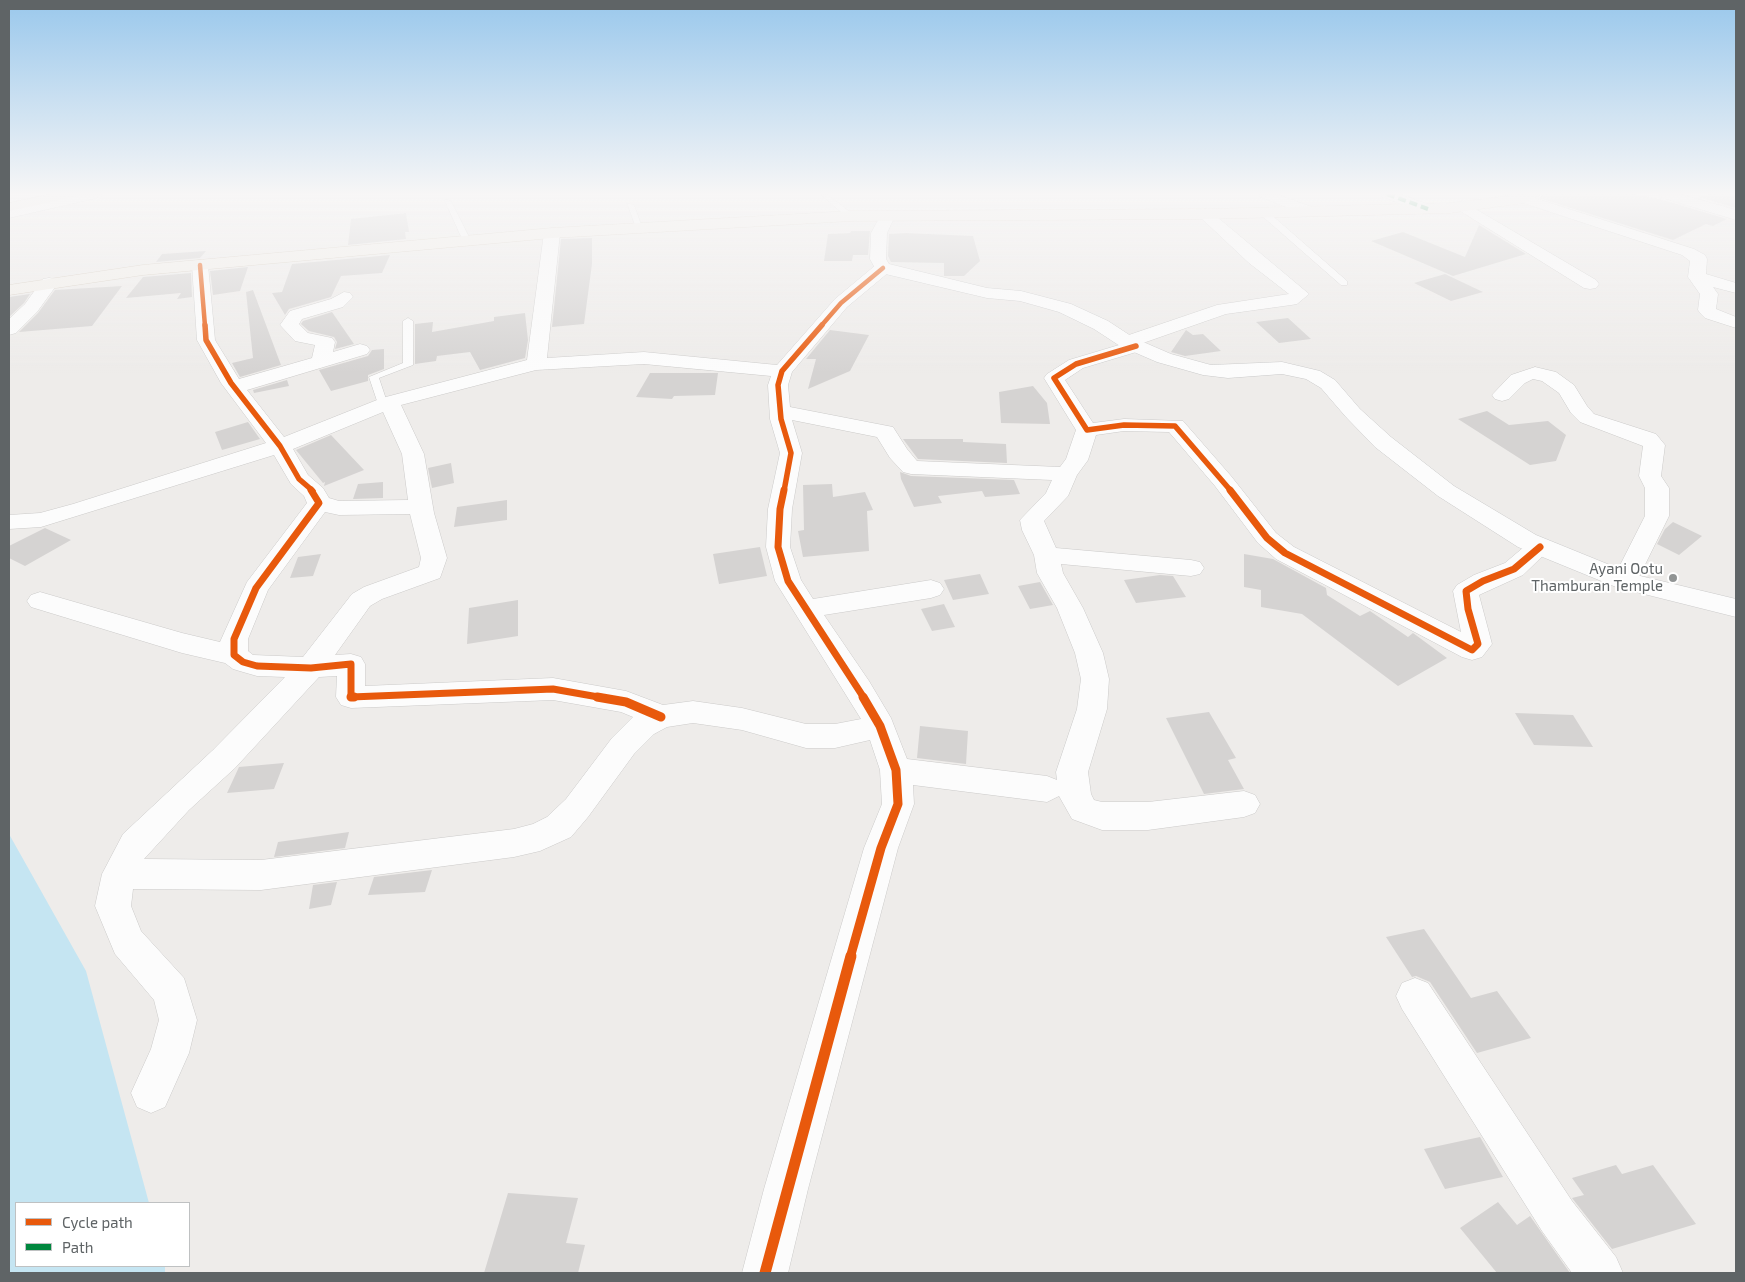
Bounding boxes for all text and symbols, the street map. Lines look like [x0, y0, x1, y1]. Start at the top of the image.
place label: Ayani Ootu Thamburan Temple [1531, 560, 1663, 595]
marker: Ayani Ootu Thamburan Temple [1667, 572, 1679, 584]
legend [15, 1202, 190, 1267]
text: Cycle path [62, 1213, 133, 1231]
text: Path [62, 1238, 93, 1256]

